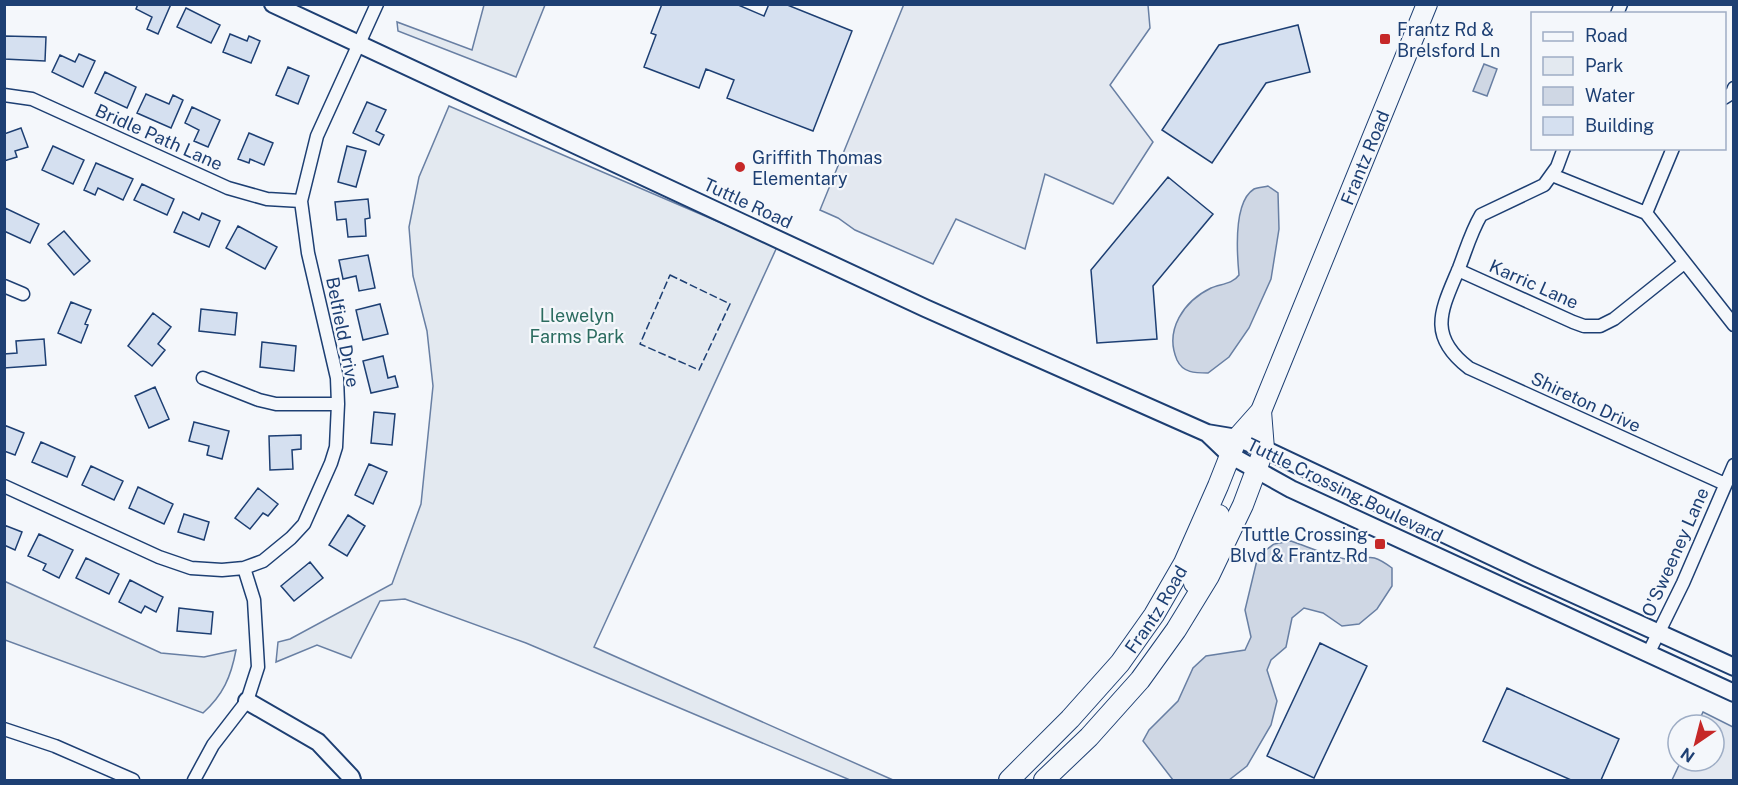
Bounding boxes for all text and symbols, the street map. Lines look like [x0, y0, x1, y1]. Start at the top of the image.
legend [1531, 12, 1726, 150]
place label: Frantz Rd & Brelsford Ln [1397, 19, 1500, 61]
text: Road [1585, 25, 1628, 46]
marker: Frantz Rd & Brelsford Ln [1378, 32, 1392, 46]
text: Park [1585, 55, 1623, 76]
text: Water [1585, 85, 1635, 106]
street label: Bridle Path Lane [92, 100, 226, 174]
street label: Frantz Road [1336, 107, 1393, 208]
text: Building [1585, 115, 1654, 136]
place label: Griffith Thomas Elementary [752, 147, 882, 189]
marker: Griffith Thomas Elementary [733, 160, 747, 174]
street label: Tuttle Road [700, 173, 796, 233]
street label: Karric Lane [1486, 255, 1582, 313]
street label: Belfield Drive [322, 275, 364, 389]
park label: Llewelyn Farms Park [530, 305, 624, 347]
street label: Shireton Drive [1528, 367, 1644, 437]
street label: Tuttle Crossing Boulevard [1244, 433, 1446, 547]
street label: O'Sweeney Lane [1637, 484, 1713, 620]
place label: Tuttle Crossing Blvd & Frantz Rd [1230, 524, 1368, 566]
marker: Tuttle Crossing Blvd & Frantz Rd [1373, 537, 1387, 551]
street label: Frantz Road [1120, 561, 1191, 657]
north arrow [1666, 713, 1726, 773]
text: N [1677, 744, 1698, 766]

